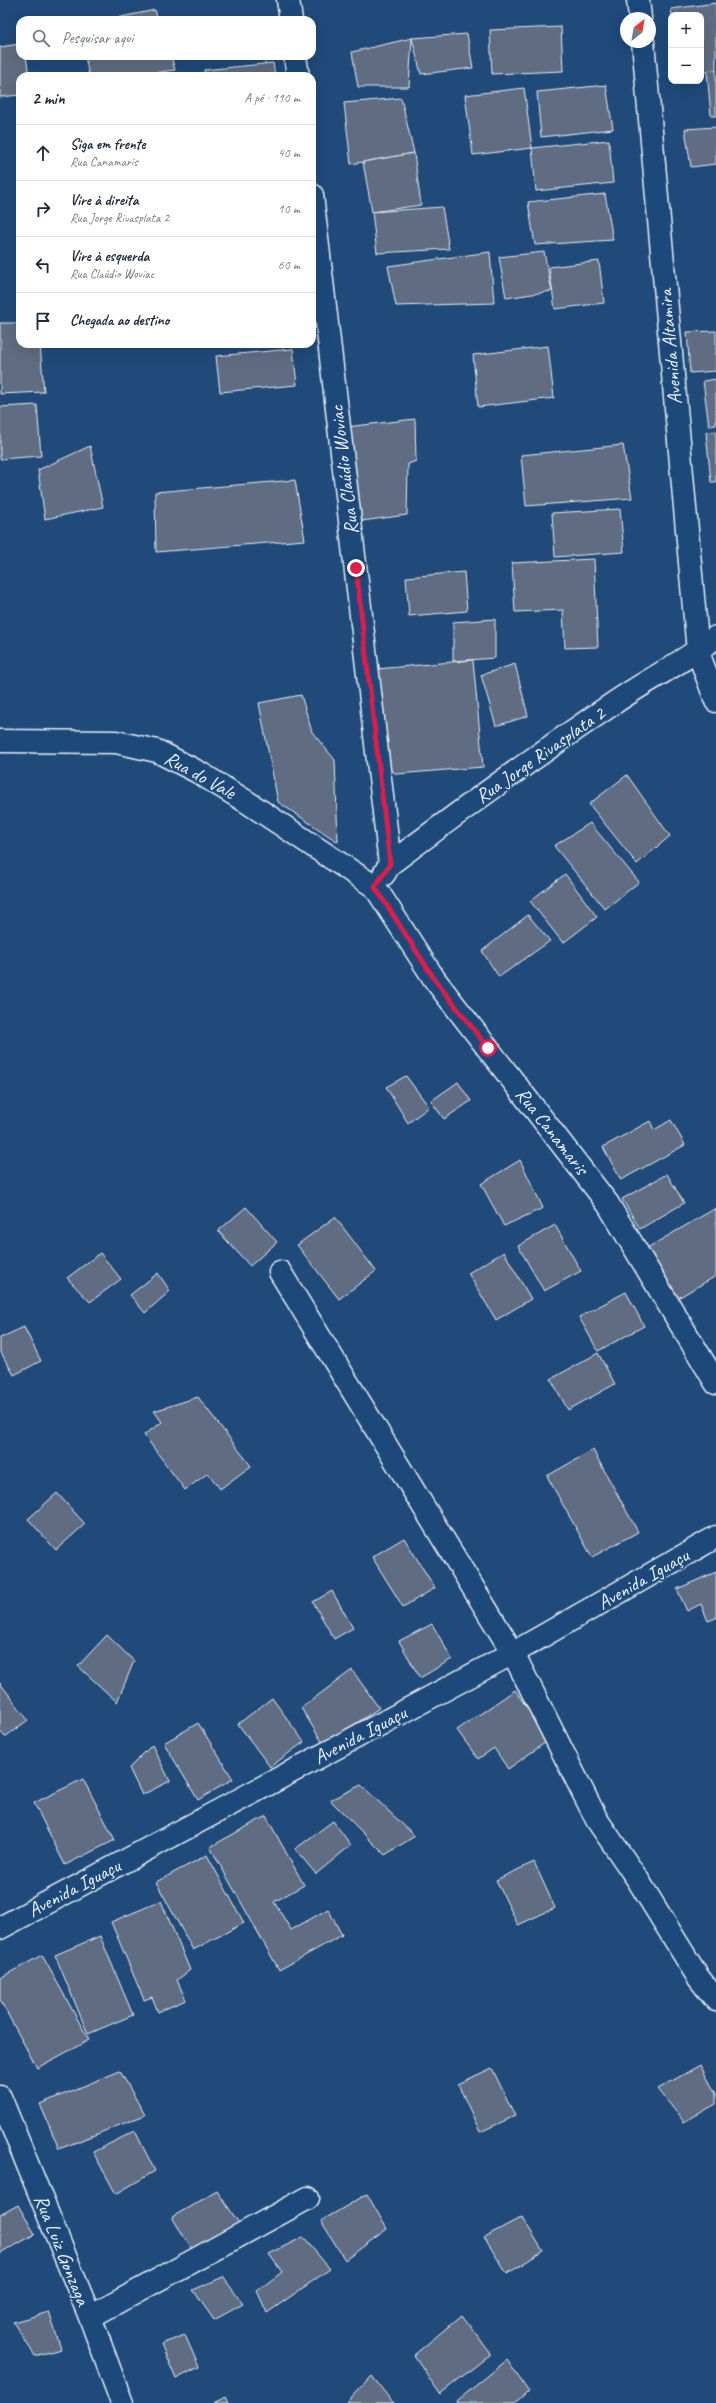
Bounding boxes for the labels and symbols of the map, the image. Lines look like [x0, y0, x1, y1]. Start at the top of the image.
north arrow [620, 12, 656, 48]
street label: Avenida Altamira [652, 286, 687, 406]
street label: Rua Claúdio Woviac [324, 404, 364, 536]
route end [347, 559, 365, 577]
street label: Rua Jorge Rivasplata 2 [470, 700, 611, 809]
street label: Rua do Vale [160, 745, 241, 805]
route start [479, 1039, 497, 1057]
street label: Rua Canamaris [510, 1082, 595, 1181]
street label: Avenida Iguaçu [593, 1542, 695, 1615]
street label: Avenida Iguaçu [309, 1699, 412, 1770]
street label: Avenida Iguaçu [23, 1852, 126, 1923]
street label: Rua Luiz Gonzaga [28, 2191, 96, 2310]

